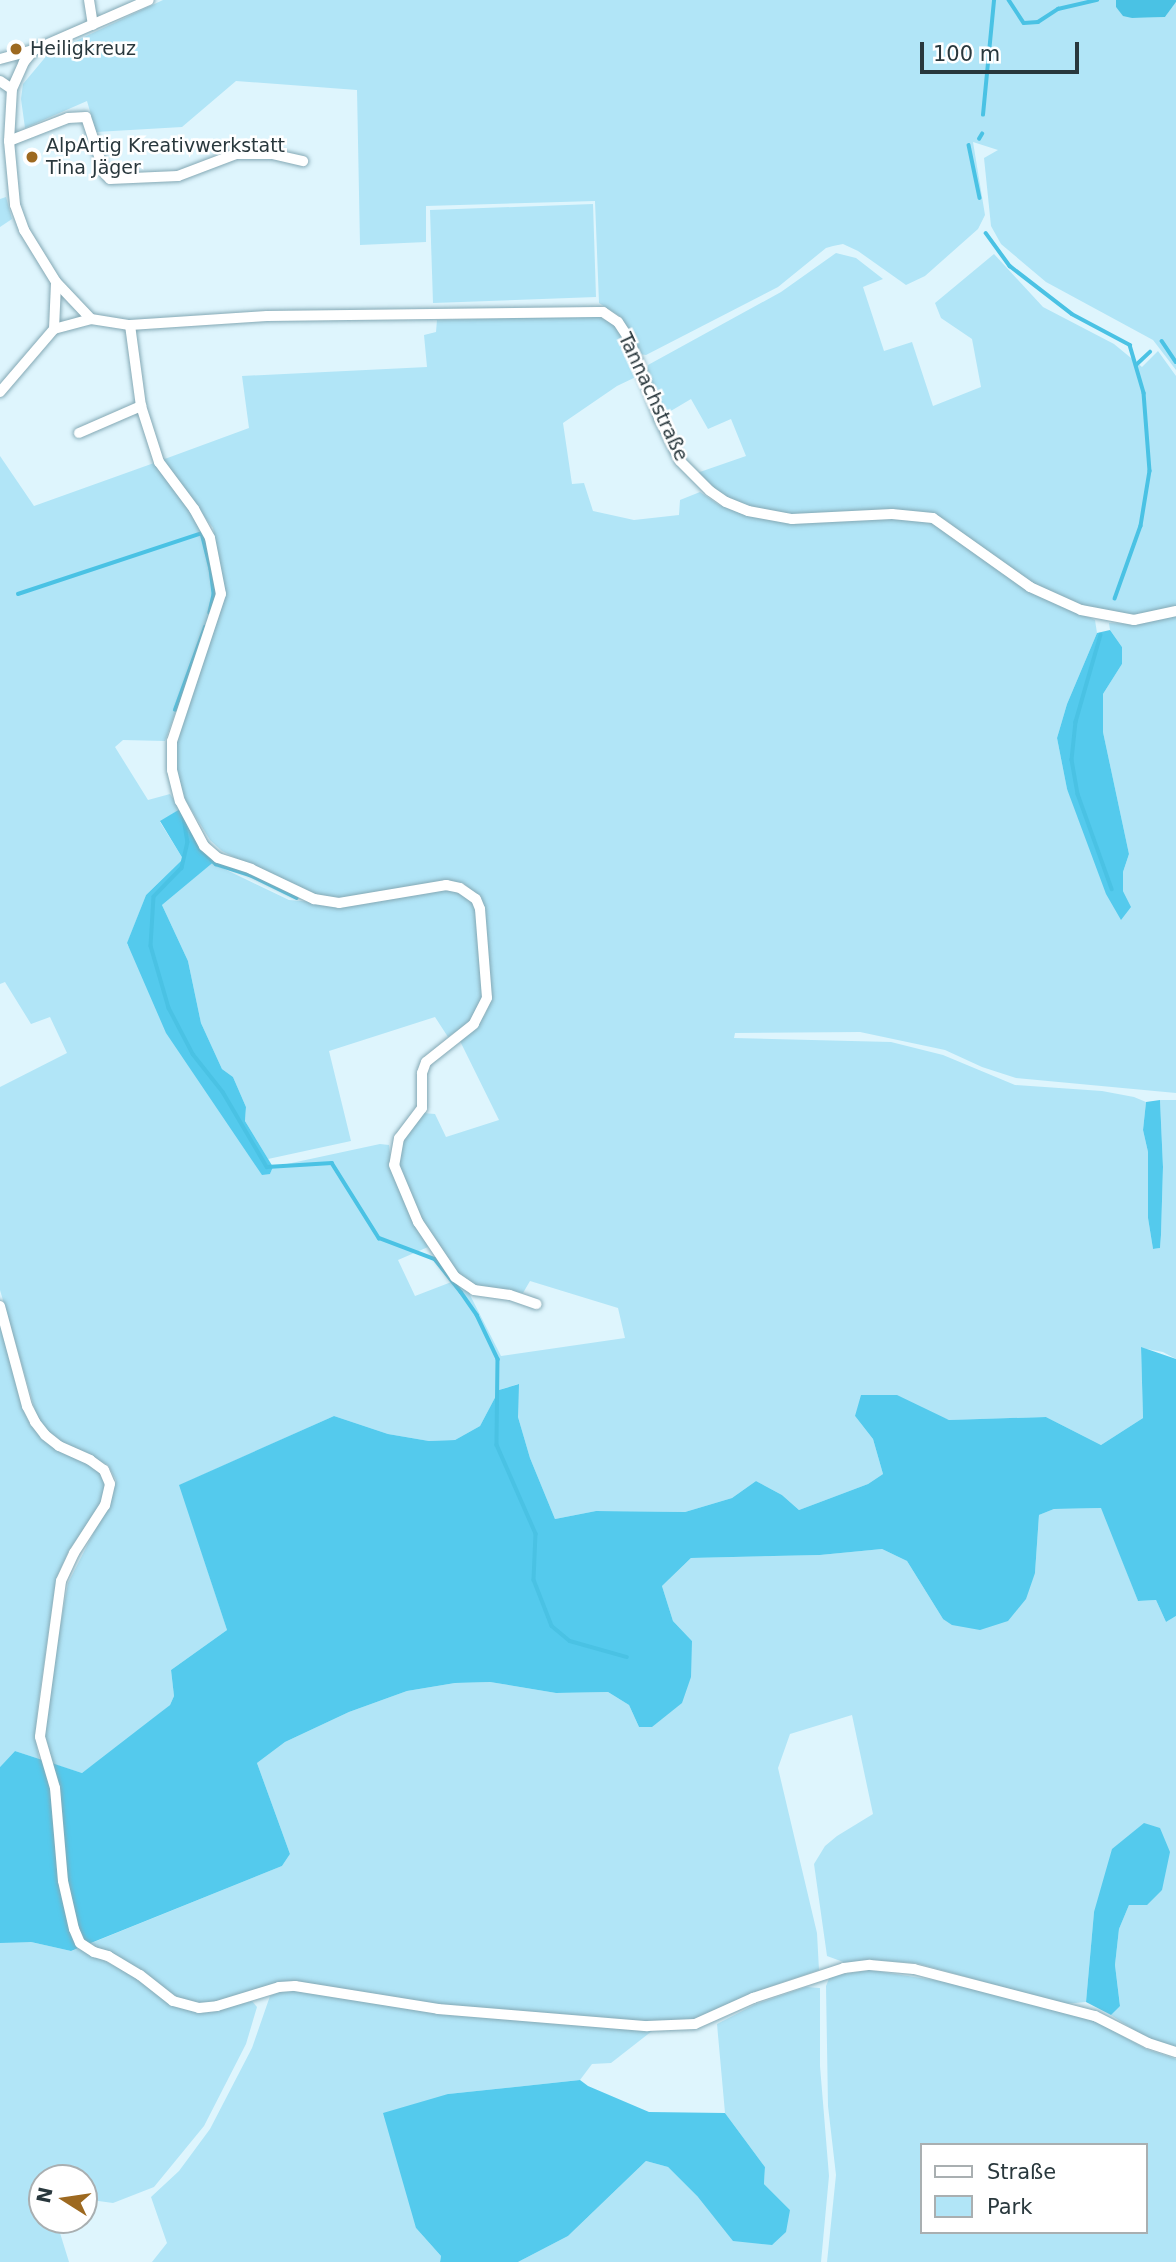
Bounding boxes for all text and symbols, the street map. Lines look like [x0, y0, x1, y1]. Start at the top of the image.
scale bar [924, 28, 1083, 72]
place label: Heiligkreuz [30, 38, 136, 60]
marker: Heiligkreuz [8, 41, 24, 57]
text: 100 m [933, 42, 1000, 66]
place label: AlpArtig Kreativwerkstatt Tina Jäger [46, 135, 285, 179]
marker: AlpArtig Kreativwerkstatt Tina Jäger [24, 149, 40, 165]
street label: Tannachstraße [613, 329, 693, 465]
legend [920, 2143, 1148, 2234]
text: Straße [987, 2160, 1056, 2184]
north arrow [28, 2164, 98, 2234]
text: N [32, 2185, 57, 2205]
text: Park [987, 2195, 1032, 2219]

